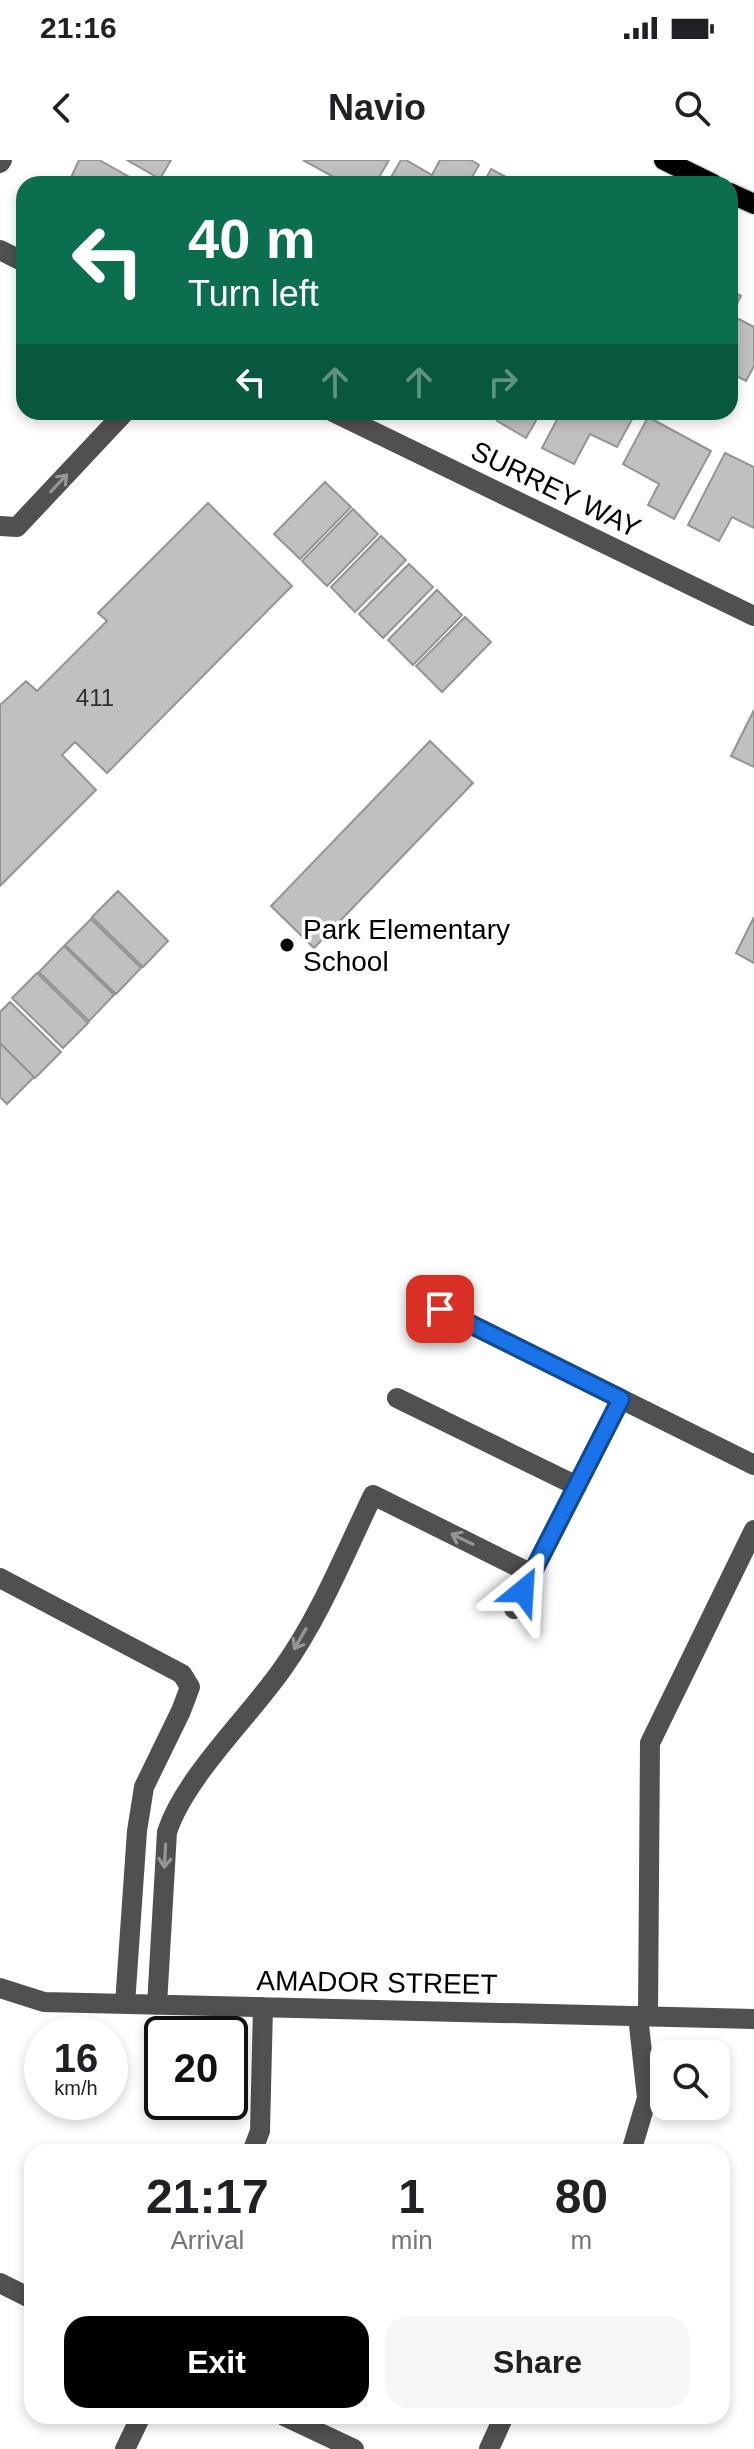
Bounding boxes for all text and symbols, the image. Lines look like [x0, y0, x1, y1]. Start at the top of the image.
text: 21:16 [40, 11, 117, 44]
icon: back [40, 86, 84, 130]
icon: search [670, 86, 714, 130]
text: Navio [328, 87, 426, 128]
text: 40 m [188, 207, 316, 270]
icon: left [56, 208, 160, 312]
text: Turn left [188, 273, 319, 314]
icon: left [229, 360, 273, 404]
icon: ahead [313, 360, 357, 404]
icon: ahead [397, 360, 441, 404]
icon: right [481, 360, 525, 404]
street label: SURREY WAY [466, 435, 646, 544]
one-way arrow [49, 473, 67, 493]
house number: 411 [76, 684, 114, 711]
place label: Park Elementary School [303, 914, 510, 977]
marker: Park Elementary School [278, 936, 296, 954]
pin [406, 1275, 474, 1343]
icon: arrive [418, 1287, 462, 1331]
one-way arrow [450, 1531, 474, 1546]
position arrow [481, 1549, 565, 1633]
one-way arrow [292, 1627, 308, 1650]
one-way arrow [158, 1842, 173, 1869]
street label: AMADOR STREET [256, 1965, 498, 2000]
speed limit sign: 20 [144, 2016, 248, 2120]
text: 16 [54, 2036, 98, 2080]
map controls [650, 2040, 730, 2120]
button: search [650, 2040, 730, 2120]
text: km/h [54, 2077, 98, 2099]
text: 21:17 [146, 2170, 269, 2223]
text: 1 [398, 2170, 425, 2223]
text: 80 [555, 2170, 608, 2223]
text: Arrival [171, 2225, 244, 2255]
text: min [391, 2225, 433, 2255]
text: m [570, 2225, 592, 2255]
button: Exit [64, 2316, 369, 2408]
button: Share [385, 2316, 690, 2408]

